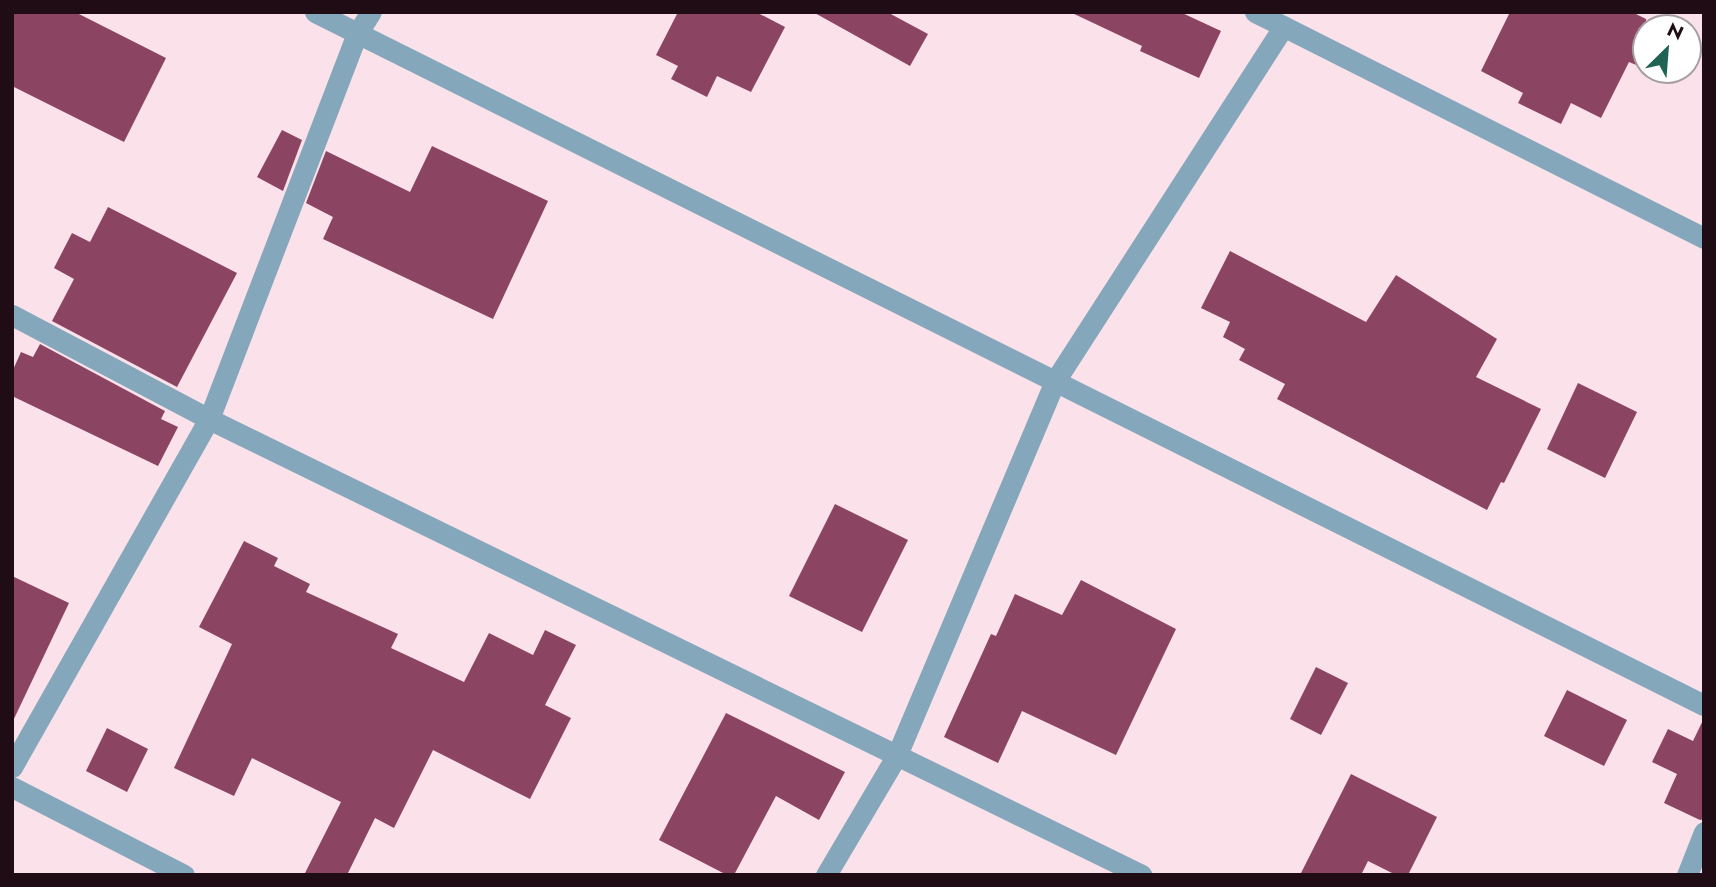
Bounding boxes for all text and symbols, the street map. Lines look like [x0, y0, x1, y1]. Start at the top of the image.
north arrow [1632, 14, 1702, 84]
text: N [1663, 16, 1688, 47]

